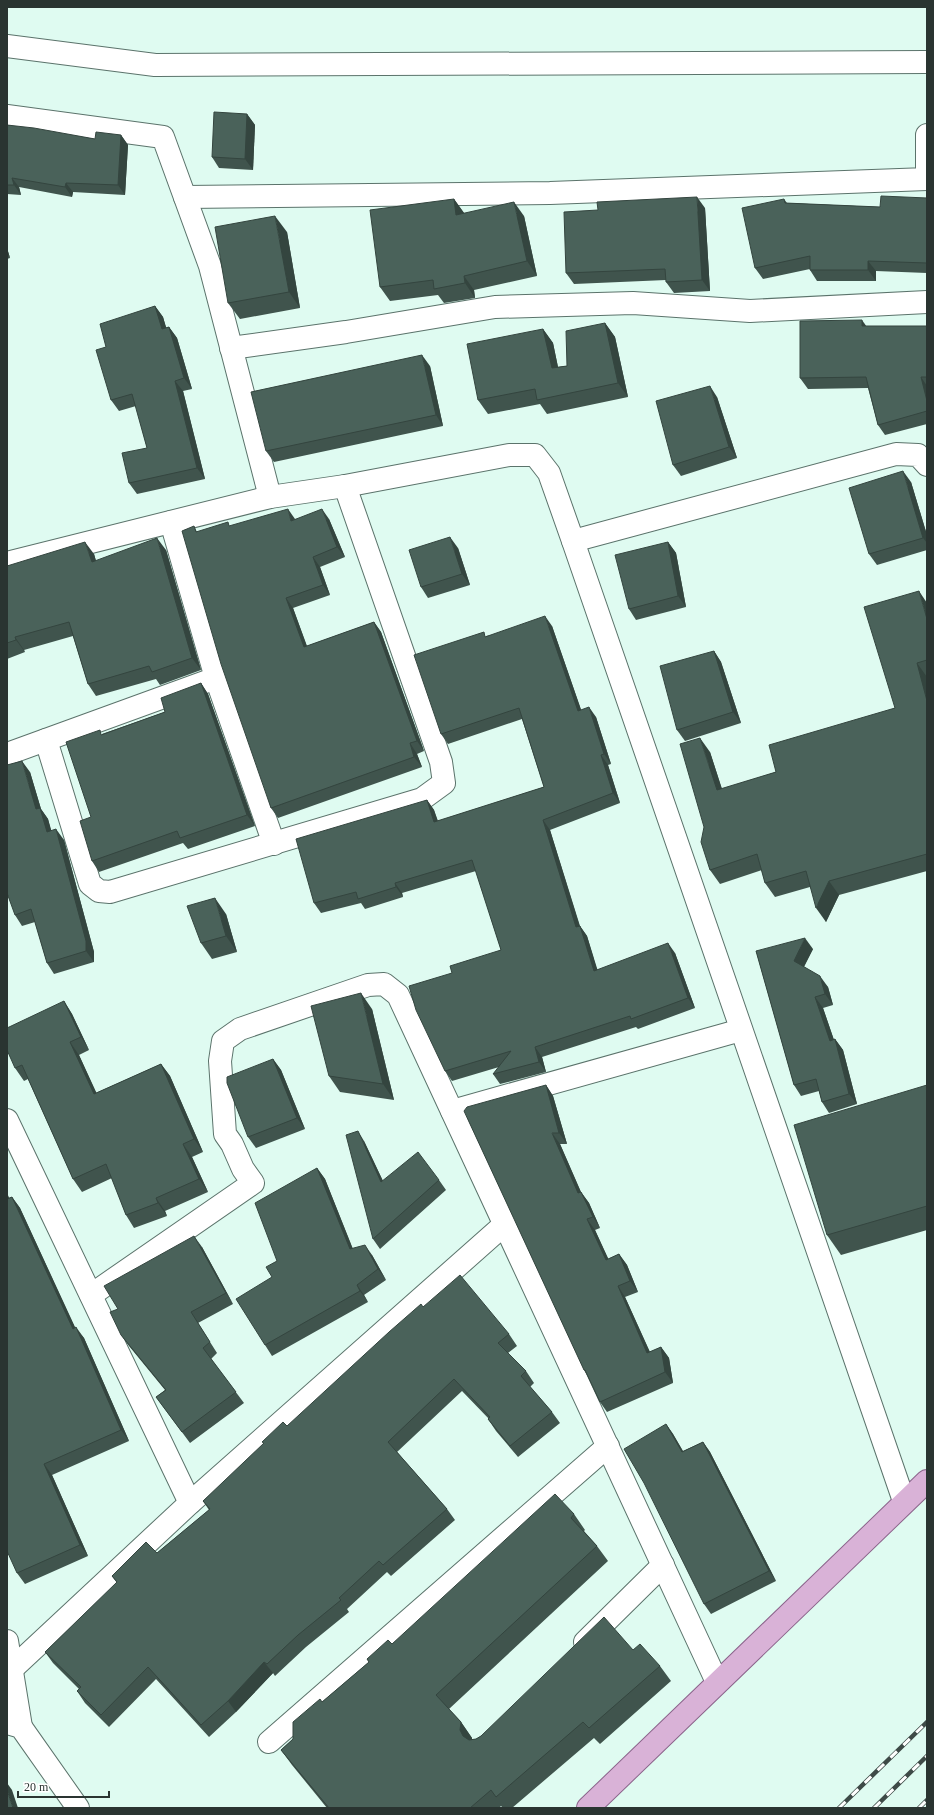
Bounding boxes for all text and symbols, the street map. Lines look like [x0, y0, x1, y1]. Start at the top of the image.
scale bar [18, 1773, 109, 1799]
text: 20 m [24, 1780, 49, 1794]

